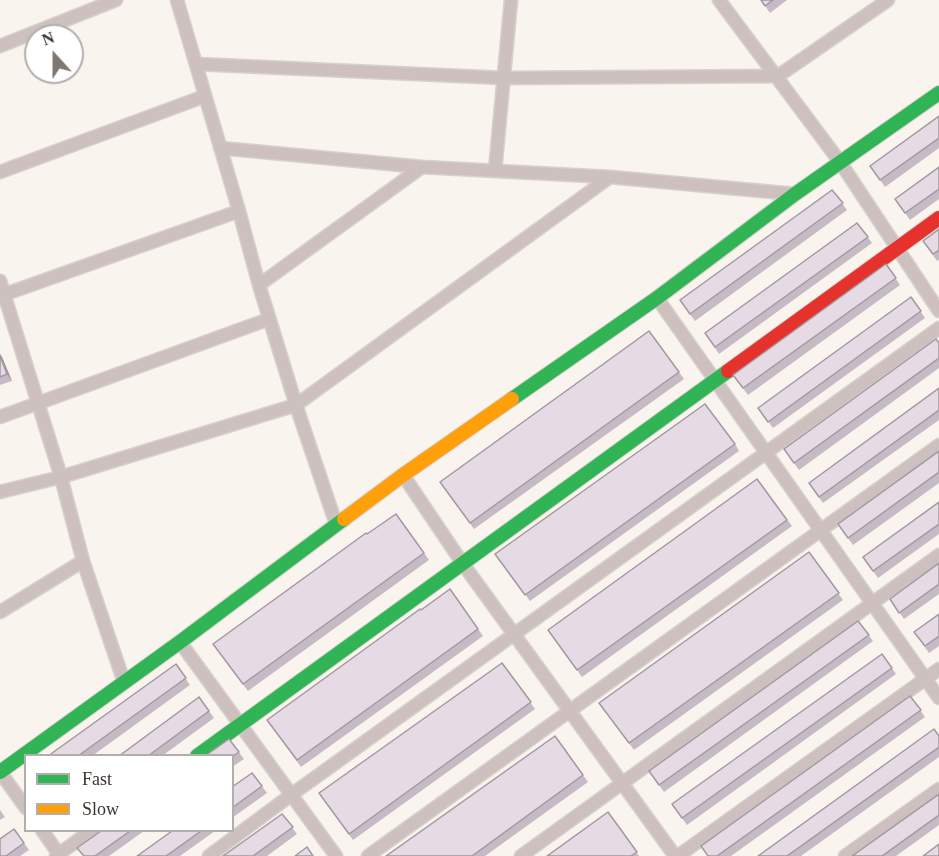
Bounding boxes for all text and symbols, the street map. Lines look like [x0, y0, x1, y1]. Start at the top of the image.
north arrow [24, 24, 84, 84]
text: N [40, 29, 57, 49]
legend [24, 754, 234, 832]
text: Fast [82, 769, 112, 789]
text: Slow [82, 799, 119, 819]

